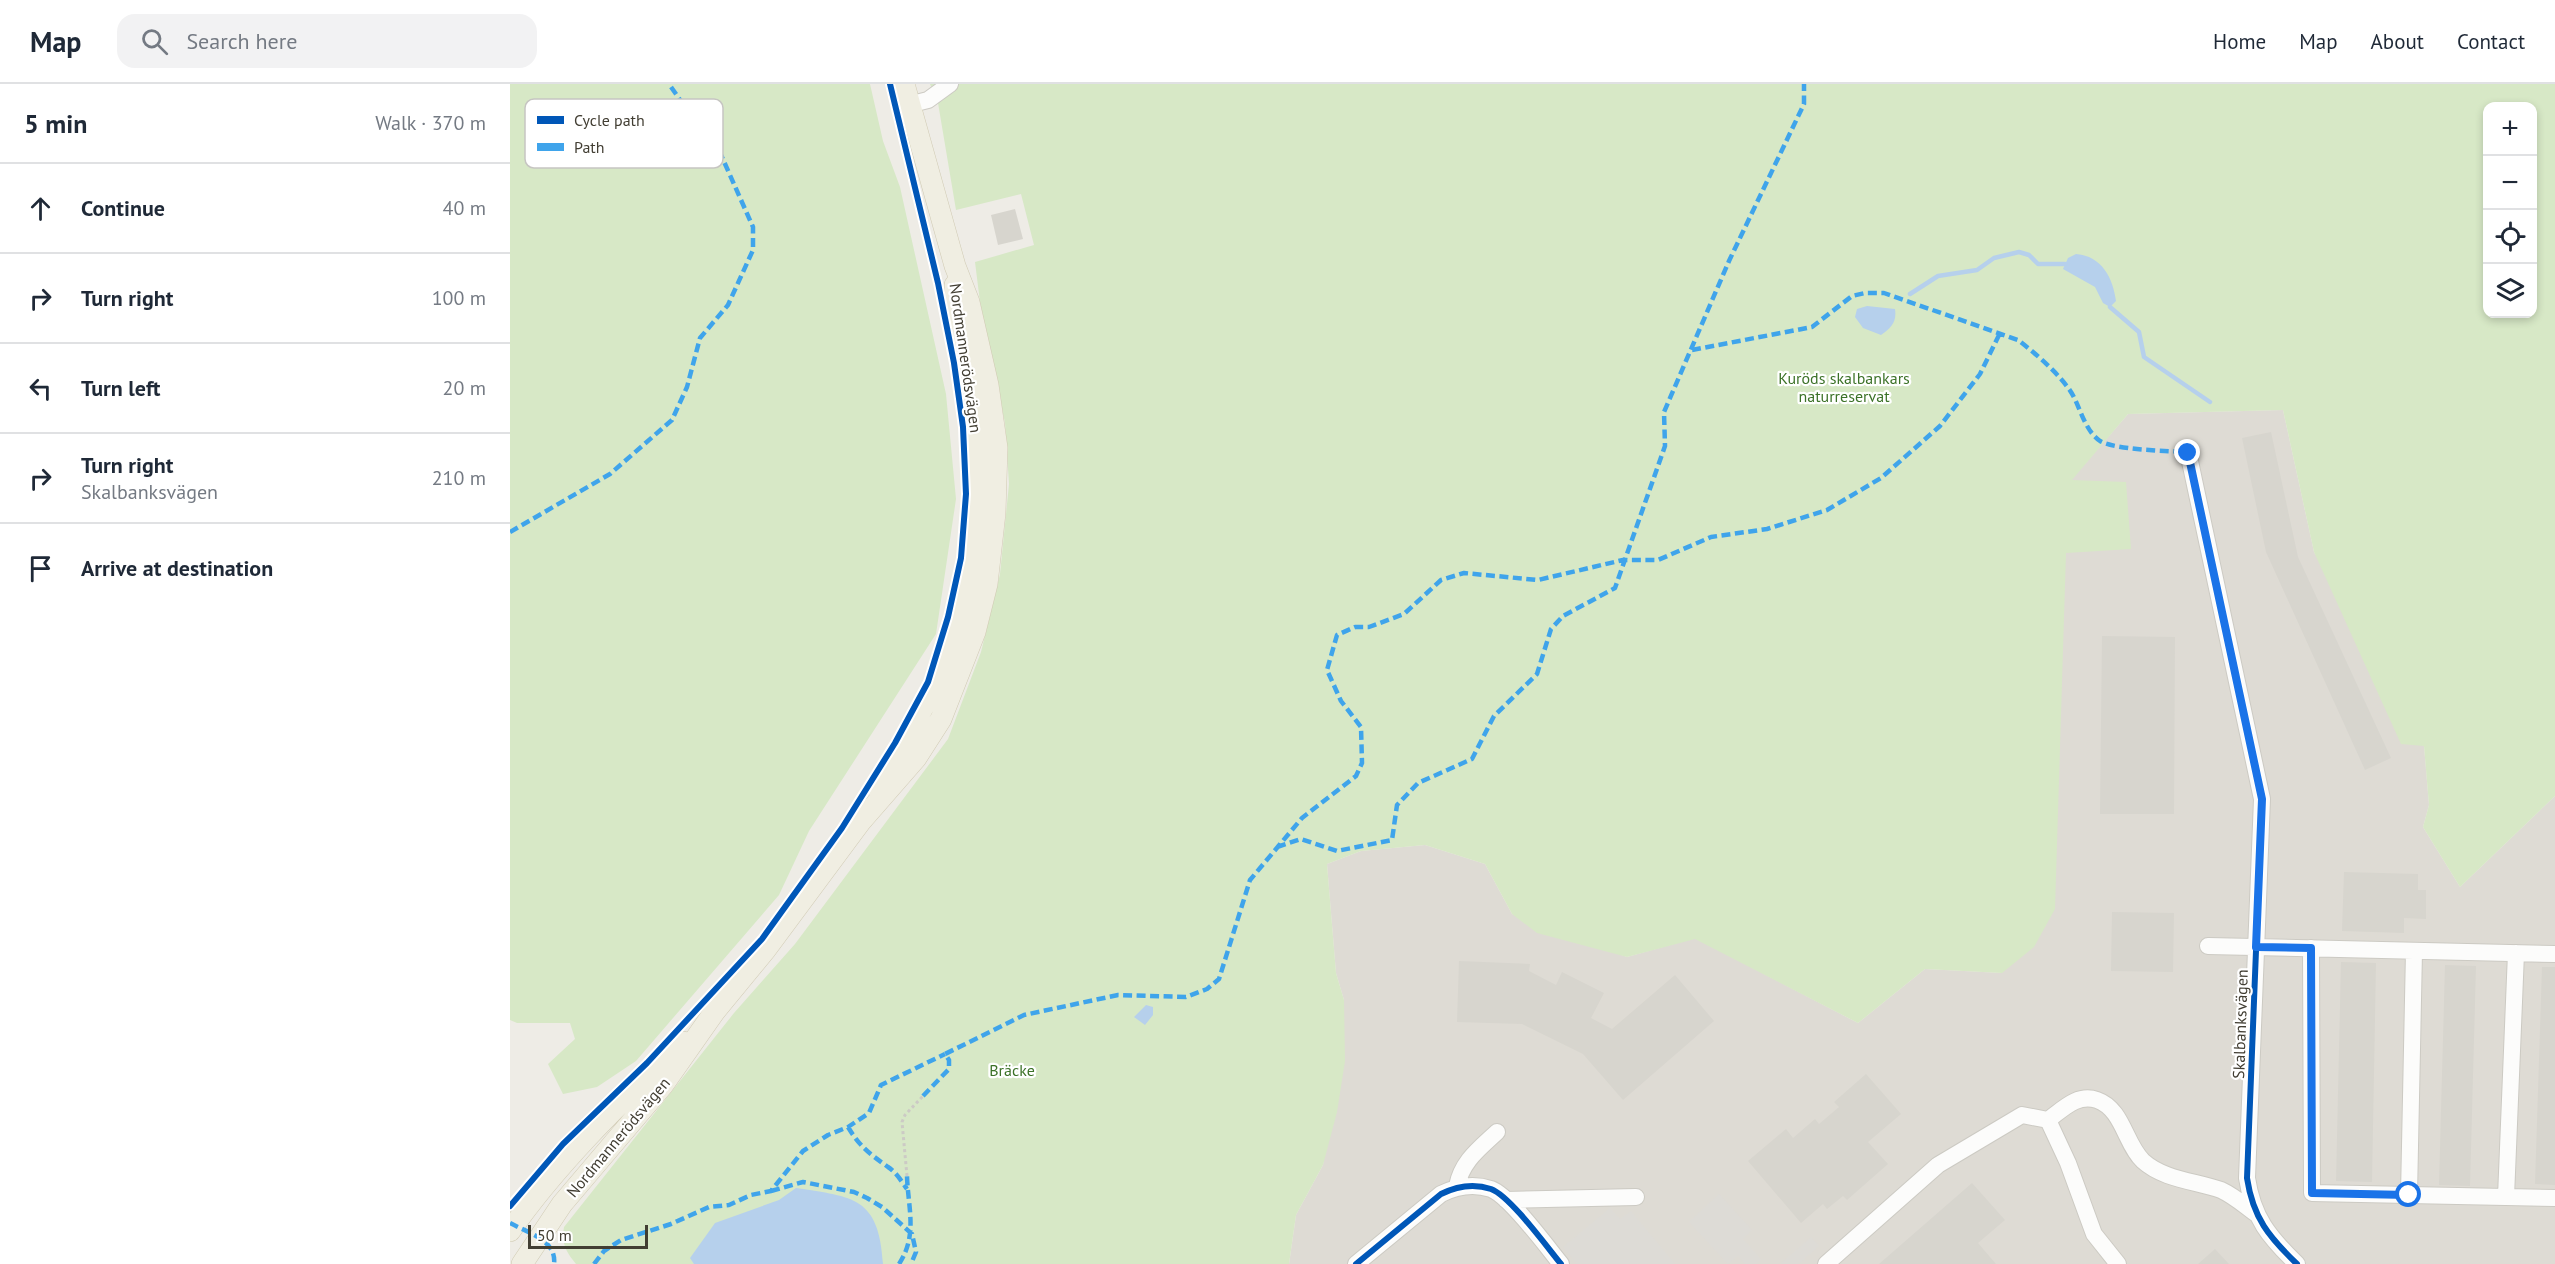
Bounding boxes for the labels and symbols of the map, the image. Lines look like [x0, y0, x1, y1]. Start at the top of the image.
legend [525, 99, 723, 168]
text: Cycle path [574, 110, 645, 130]
text: Path [574, 137, 605, 157]
street label: Nordmannerödsvägen [946, 282, 986, 434]
park label: Kuröds skalbankars naturreservat [1778, 368, 1910, 406]
route end [2174, 439, 2200, 465]
street label: Skalbanksvägen [2228, 969, 2252, 1079]
park label: Bräcke [989, 1060, 1035, 1080]
street label: Nordmannerödsvägen [562, 1073, 674, 1201]
route start [2395, 1181, 2421, 1207]
scale bar [528, 1222, 648, 1250]

